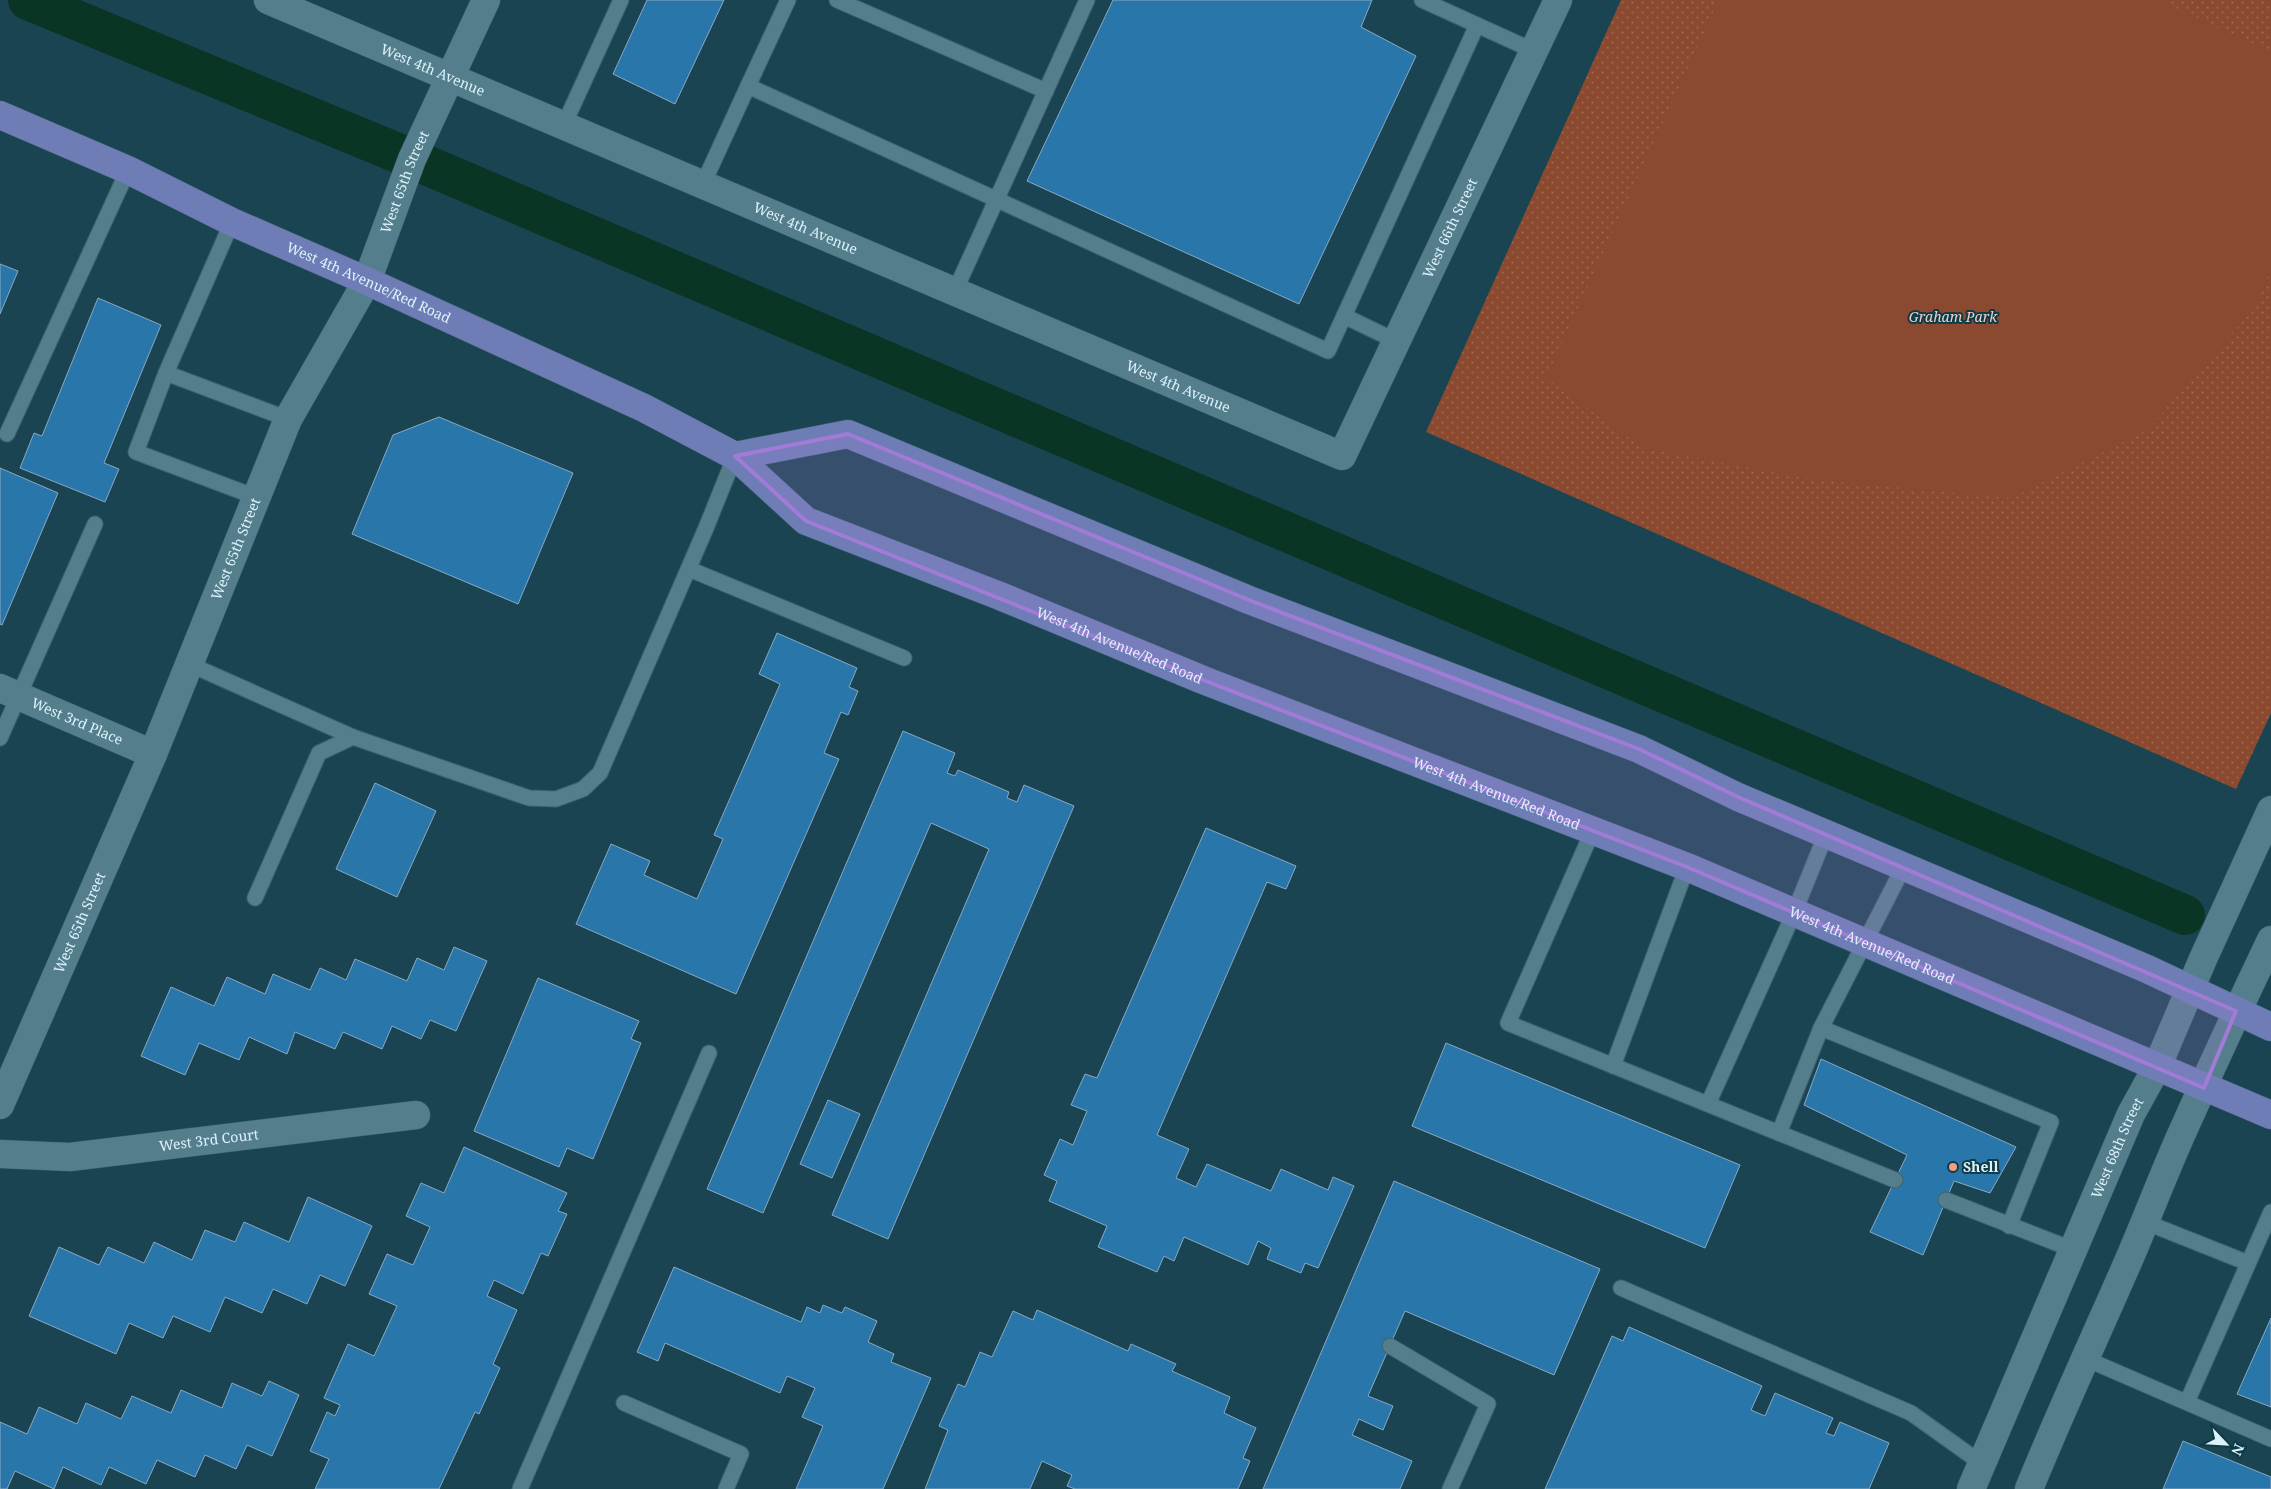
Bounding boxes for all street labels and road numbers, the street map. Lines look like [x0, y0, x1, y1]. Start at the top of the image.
street label: West 4th Avenue [378, 39, 488, 100]
street label: West 65th Street [376, 127, 433, 236]
street label: West 66th Street [1418, 175, 1481, 281]
street label: West 4th Avenue [751, 197, 861, 258]
street label: West 4th Avenue/Red Road [284, 237, 454, 327]
street label: West 4th Avenue [1123, 356, 1234, 417]
street label: West 65th Street [206, 495, 264, 603]
street label: West 4th Avenue/Red Road [1034, 602, 1206, 688]
street label: West 3rd Place [29, 693, 126, 749]
street label: West 4th Avenue/Red Road [1410, 752, 1584, 834]
street label: West 65th Street [49, 869, 109, 976]
street label: West 4th Avenue/Red Road [1786, 901, 1958, 989]
street label: West 68th Street [2086, 1094, 2147, 1201]
street label: West 3rd Court [158, 1124, 260, 1155]

